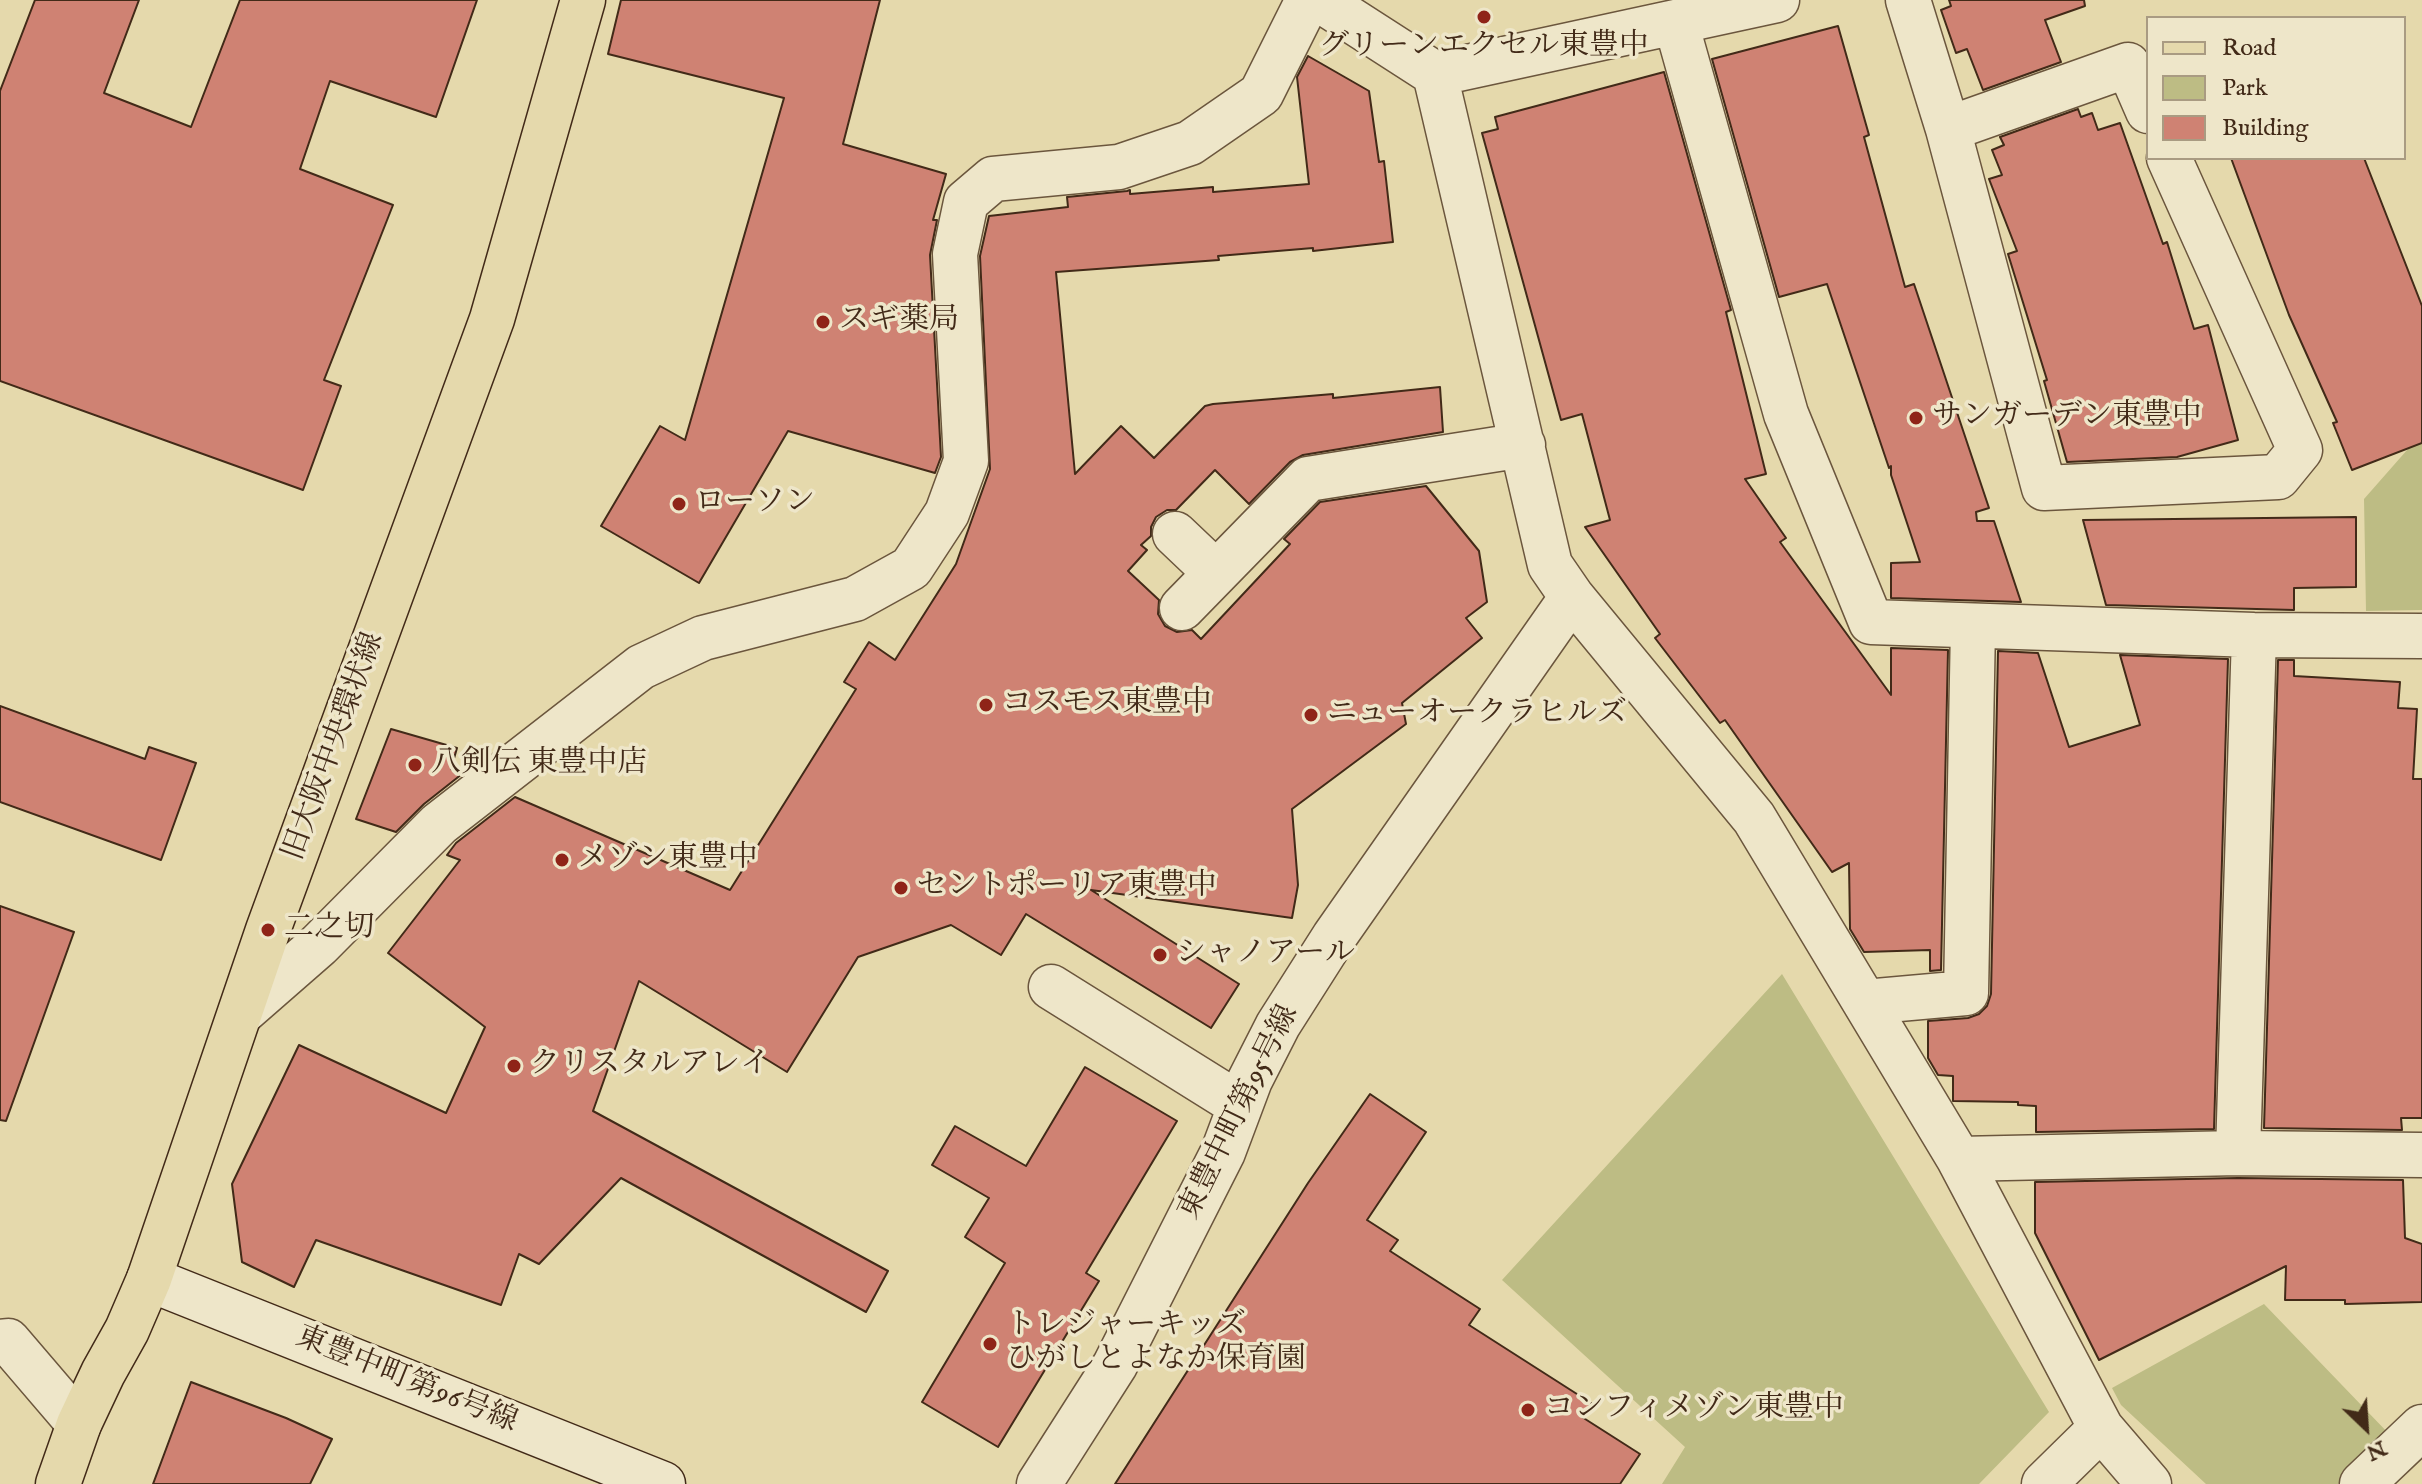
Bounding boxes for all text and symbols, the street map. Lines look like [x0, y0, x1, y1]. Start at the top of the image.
marker: グリーンエクセル東豊中 [1475, 8, 1493, 26]
legend [2146, 16, 2406, 160]
place label: グリーンエクセル東豊中 [1319, 30, 1649, 66]
text: Road [2222, 33, 2276, 64]
text: Park [2222, 73, 2268, 104]
text: Building [2222, 113, 2308, 144]
place label: スギ薬局 [839, 304, 959, 340]
marker: スギ薬局 [814, 313, 832, 331]
place label: サンガーデン東豊中 [1932, 400, 2202, 436]
marker: サンガーデン東豊中 [1907, 409, 1925, 427]
place label: ローソン [695, 486, 815, 522]
marker: ローソン [670, 495, 688, 513]
street label: 旧大阪中央環状線 [277, 628, 393, 866]
place label: コスモス東豊中 [1002, 687, 1212, 723]
marker: コスモス東豊中 [977, 696, 995, 714]
place label: ニューオークラヒルズ [1327, 697, 1627, 733]
marker: ニューオークラヒルズ [1302, 706, 1320, 724]
place label: 八剣伝 東豊中店 [431, 747, 648, 783]
marker: 八剣伝 東豊中店 [406, 756, 424, 774]
place label: メゾン東豊中 [578, 842, 758, 878]
marker: メゾン東豊中 [553, 851, 571, 869]
place label: セントポーリア東豊中 [917, 870, 1217, 906]
marker: セントポーリア東豊中 [892, 879, 910, 897]
place label: 二之切 [284, 912, 374, 948]
marker: 二之切 [259, 921, 277, 939]
place label: シャノアール [1176, 937, 1355, 973]
marker: シャノアール [1151, 946, 1169, 964]
street label: 東豊中町第95号線 [1173, 1000, 1307, 1226]
place label: クリスタルアレイ [530, 1048, 770, 1084]
marker: クリスタルアレイ [505, 1057, 523, 1075]
place label: トレジャーキッズ ひがしとよなか保育園 [1006, 1309, 1306, 1380]
street label: 東豊中町第96号線 [290, 1320, 522, 1442]
marker: トレジャーキッズ ひがしとよなか保育園 [981, 1335, 999, 1353]
north arrow [2326, 1388, 2406, 1468]
place label: コンフィメゾン東豊中 [1544, 1392, 1844, 1428]
marker: コンフィメゾン東豊中 [1519, 1401, 1537, 1419]
text: N [2362, 1433, 2391, 1466]

